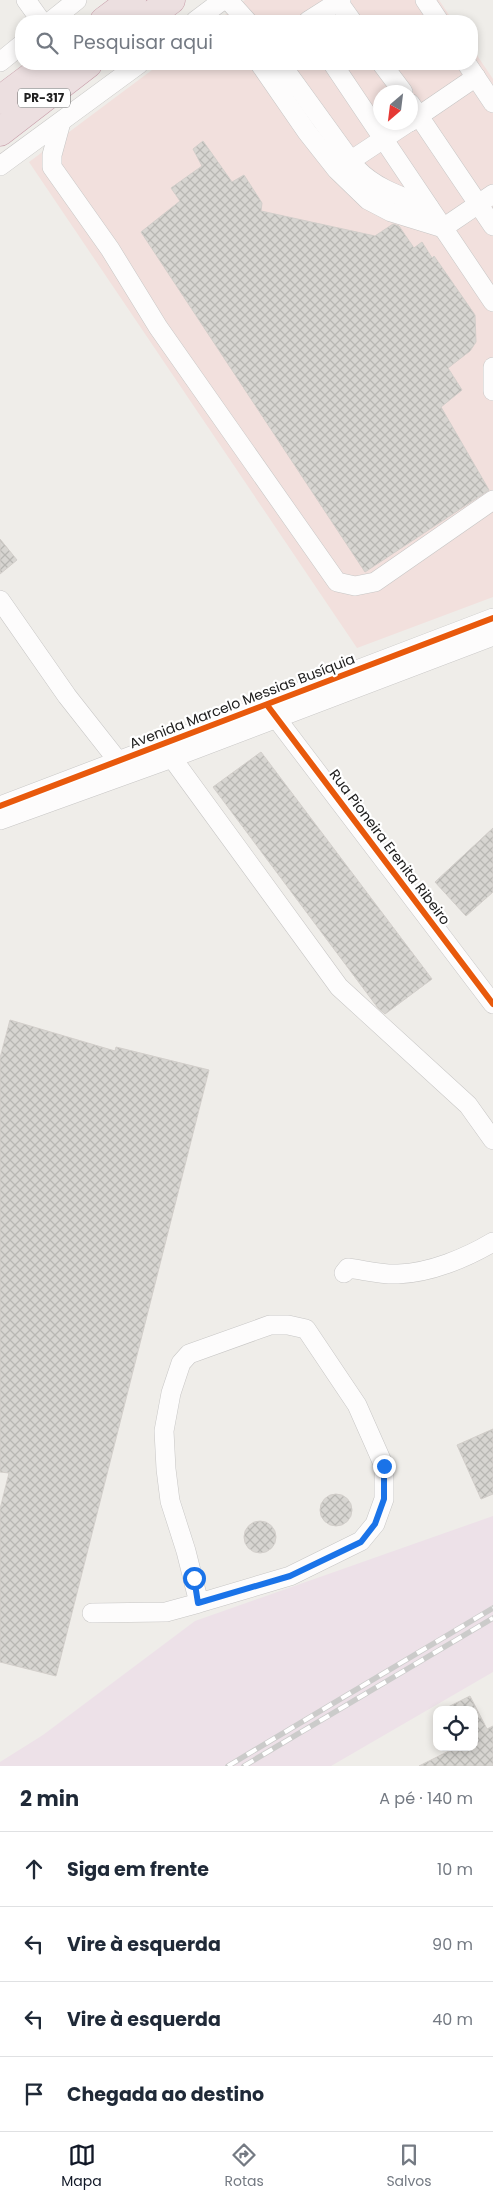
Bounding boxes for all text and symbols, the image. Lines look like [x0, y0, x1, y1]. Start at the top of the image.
search box [15, 15, 478, 70]
icon: search [33, 29, 61, 57]
text: Pesquisar aqui [73, 29, 213, 56]
north arrow [373, 85, 418, 130]
road number: PR-317 [18, 89, 70, 108]
street label: Avenida Marcelo Messias Busíquia [126, 649, 358, 753]
street label: Rua Pioneira Erenita Ribeiro [325, 765, 455, 929]
route end [373, 1455, 396, 1478]
route start [183, 1567, 206, 1590]
map controls [433, 1706, 478, 1751]
button: locate [433, 1706, 478, 1751]
text: 2 min [20, 1784, 79, 1813]
text: A pé · 140 m [379, 1787, 473, 1810]
icon: ahead [20, 1855, 48, 1883]
text: Siga em frente [67, 1856, 209, 1883]
text: 10 m [437, 1858, 473, 1881]
icon: left [20, 1930, 48, 1958]
text: Vire à esquerda [67, 1931, 221, 1958]
text: 90 m [432, 1933, 473, 1956]
icon: left [20, 2005, 48, 2033]
text: Vire à esquerda [67, 2006, 221, 2033]
text: 40 m [432, 2008, 473, 2031]
icon: arrive [20, 2080, 48, 2108]
text: Chegada ao destino [67, 2081, 264, 2108]
tab: Mapa [61, 2141, 102, 2192]
tab: Rotas [224, 2141, 264, 2192]
tab: Salvos [386, 2141, 432, 2192]

